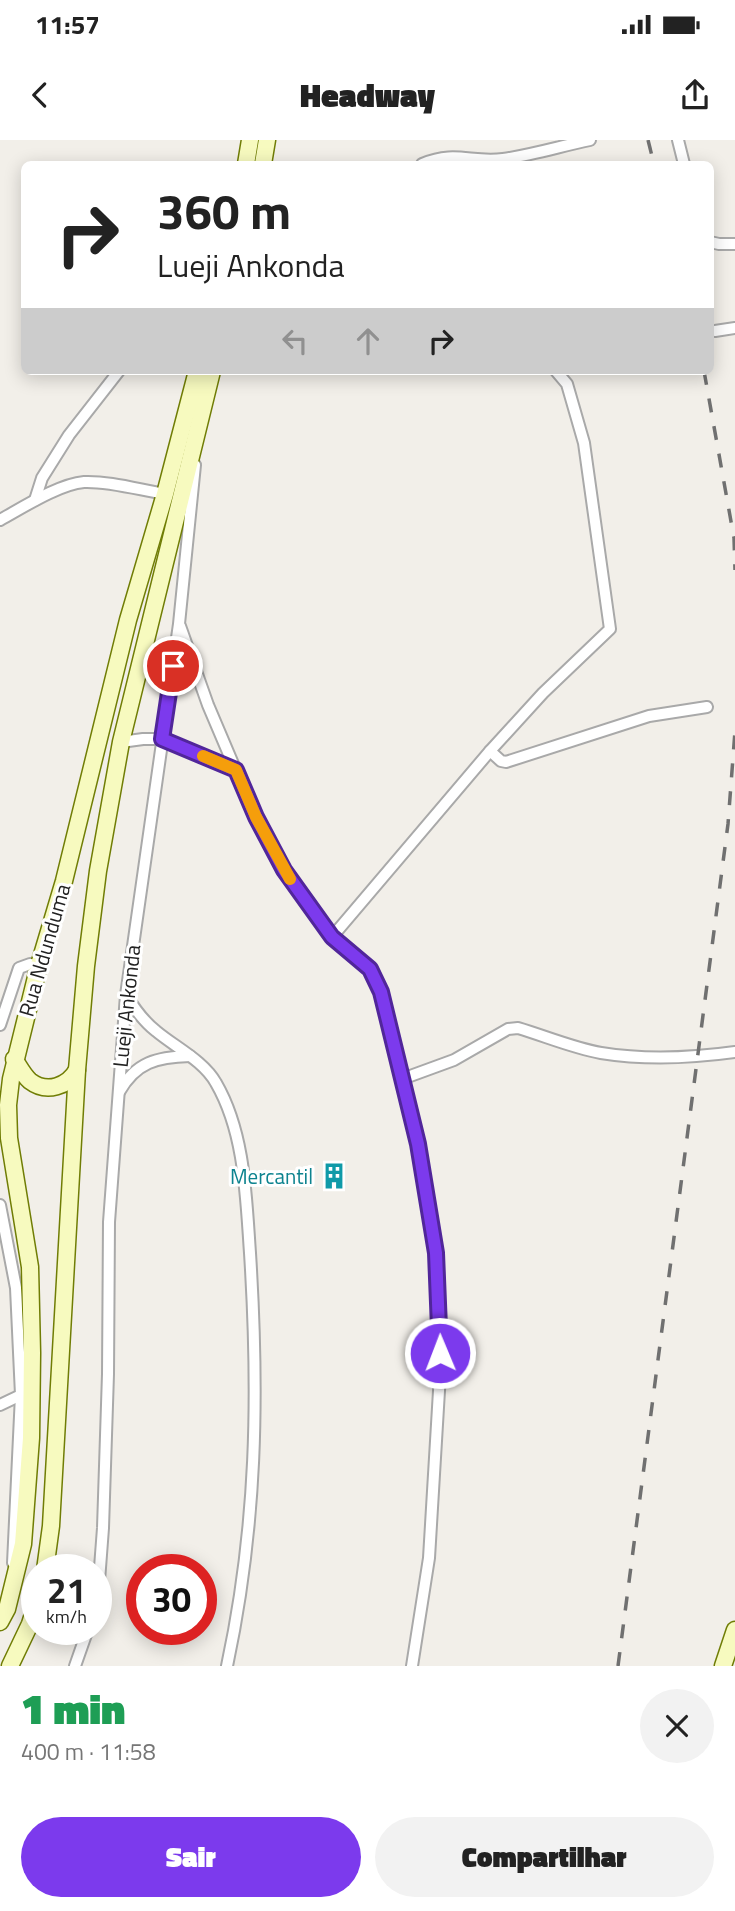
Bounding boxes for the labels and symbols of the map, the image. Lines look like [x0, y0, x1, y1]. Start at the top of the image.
pin [143, 636, 203, 696]
street label: Rua Ndunduma [10, 879, 78, 1020]
street label: Lueji Ankonda [104, 943, 148, 1069]
place label: Mercantil [230, 1160, 313, 1192]
building icon: Mercantil [319, 1161, 349, 1191]
position arrow [403, 1316, 477, 1390]
speed limit sign: 30 [126, 1554, 217, 1645]

